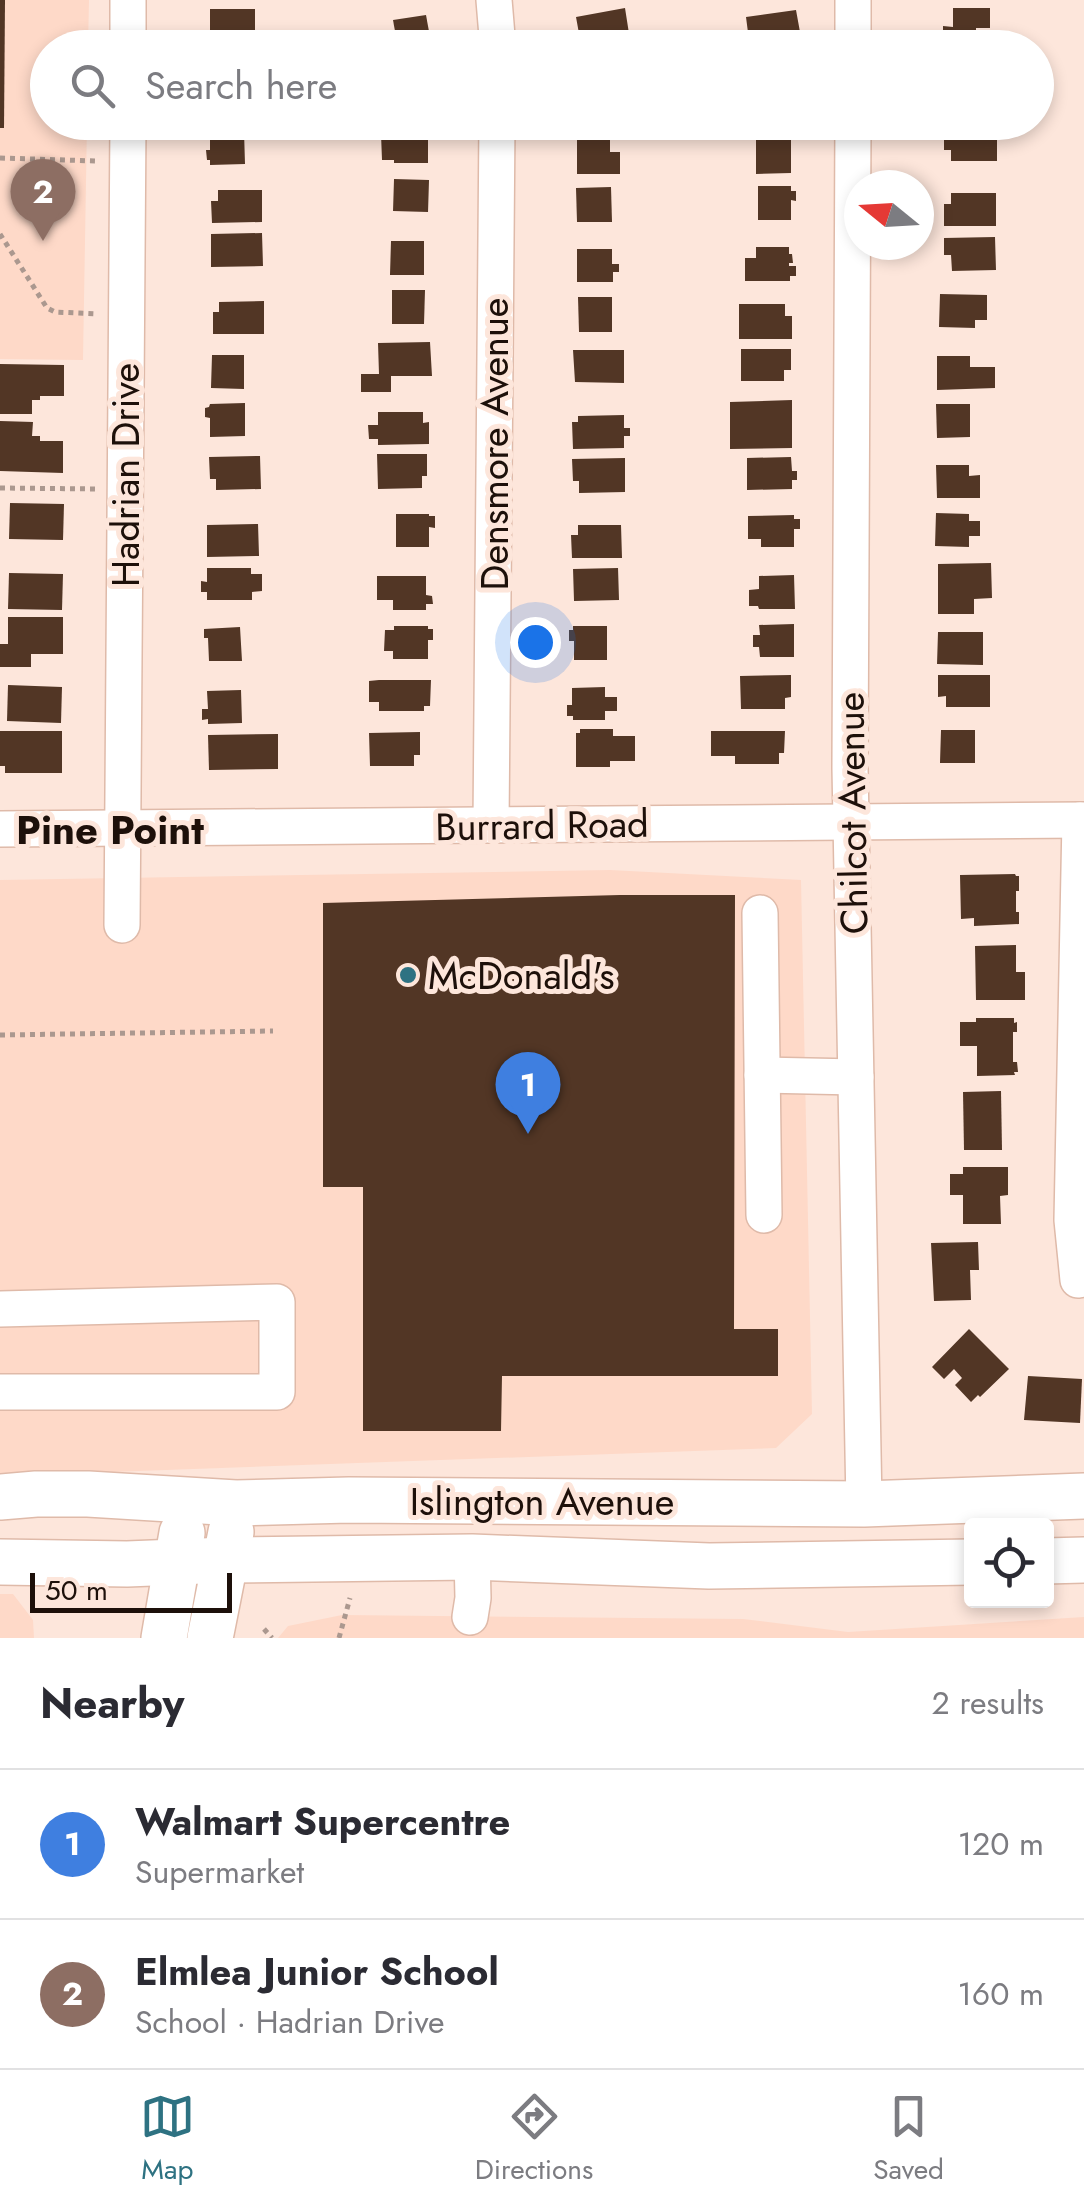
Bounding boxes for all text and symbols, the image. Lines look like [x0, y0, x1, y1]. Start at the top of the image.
search box [30, 30, 1054, 140]
icon: search [65, 58, 120, 113]
text: Search here [145, 58, 337, 113]
pin: 2 [10, 158, 76, 241]
north arrow [844, 170, 934, 260]
street label: Densmore Avenue [467, 298, 522, 590]
street label: Hadrian Drive [98, 363, 153, 587]
your location [510, 617, 561, 668]
street label: Chilcot Avenue [822, 691, 882, 935]
street label: Burrard Road [435, 796, 649, 854]
district label: Pine Point [16, 801, 204, 859]
place label: McDonald's [428, 948, 615, 1003]
marker: McDonald's [397, 964, 419, 986]
pin: 1 [496, 1052, 560, 1134]
street label: Islington Avenue [410, 1474, 674, 1529]
map controls [964, 1518, 1054, 1608]
button: locate [964, 1518, 1054, 1608]
scale bar [30, 1568, 232, 1612]
text: 50 m [45, 1570, 108, 1611]
text: Nearby [40, 1673, 184, 1734]
text: 2 results [932, 1680, 1044, 1726]
text: Walmart Supercentre [135, 1794, 510, 1849]
text: 1 [64, 1821, 81, 1867]
text: 120 m [958, 1821, 1044, 1867]
text: Supermarket [135, 1849, 304, 1895]
text: Elmlea Junior School [135, 1944, 499, 1999]
text: 2 [62, 1971, 83, 2017]
text: 160 m [957, 1971, 1044, 2017]
text: School · Hadrian Drive [135, 1999, 444, 2045]
tab: Map [140, 2089, 195, 2190]
tab: Directions [475, 2089, 593, 2190]
tab: Saved [873, 2089, 944, 2190]

